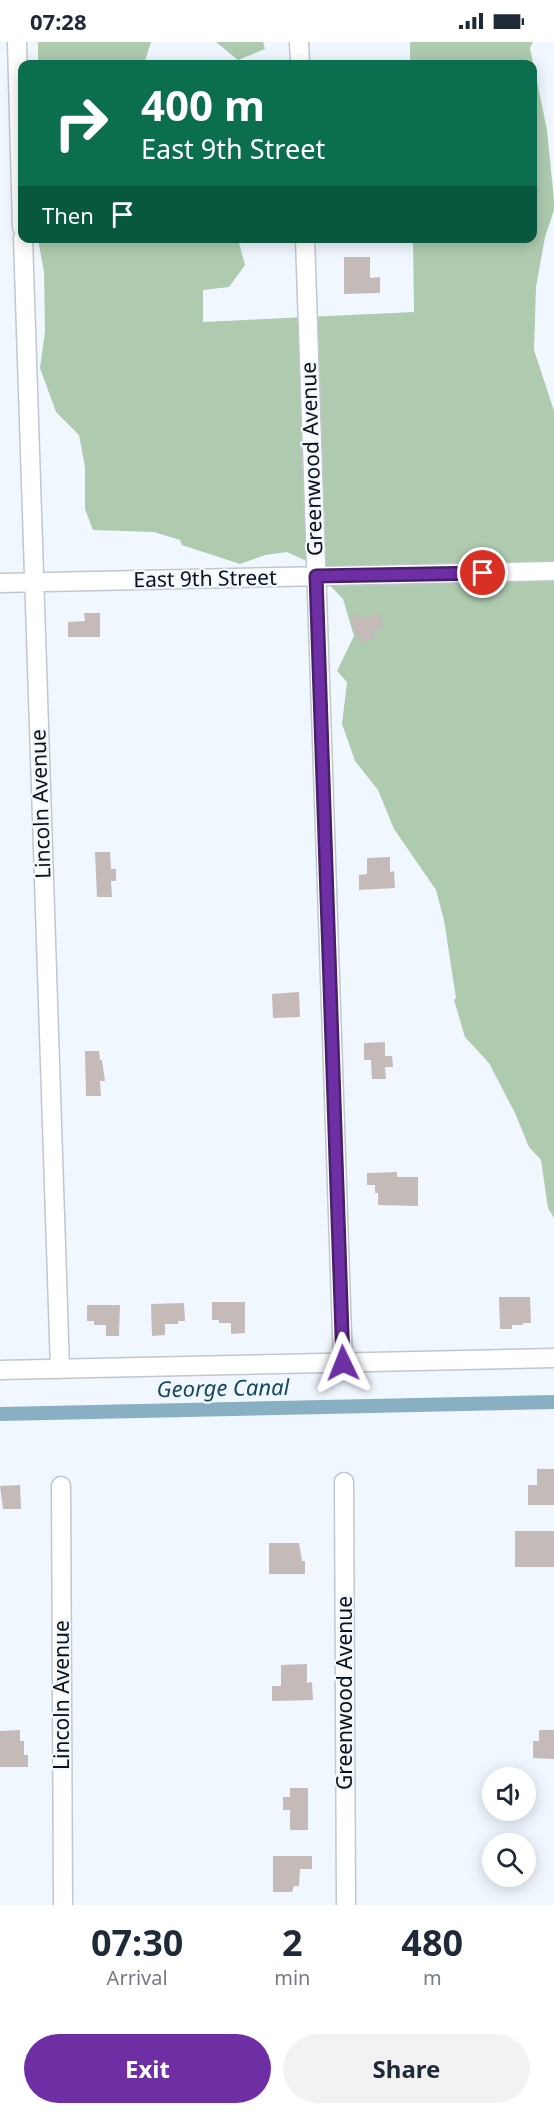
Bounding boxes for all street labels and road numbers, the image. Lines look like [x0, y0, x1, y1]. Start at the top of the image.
street label: Greenwood Avenue [294, 361, 328, 557]
street label: East 9th Street [133, 563, 277, 593]
street label: Lincoln Avenue [23, 729, 57, 879]
street label: Greenwood Avenue [330, 1596, 358, 1790]
street label: Lincoln Avenue [47, 1620, 75, 1770]

